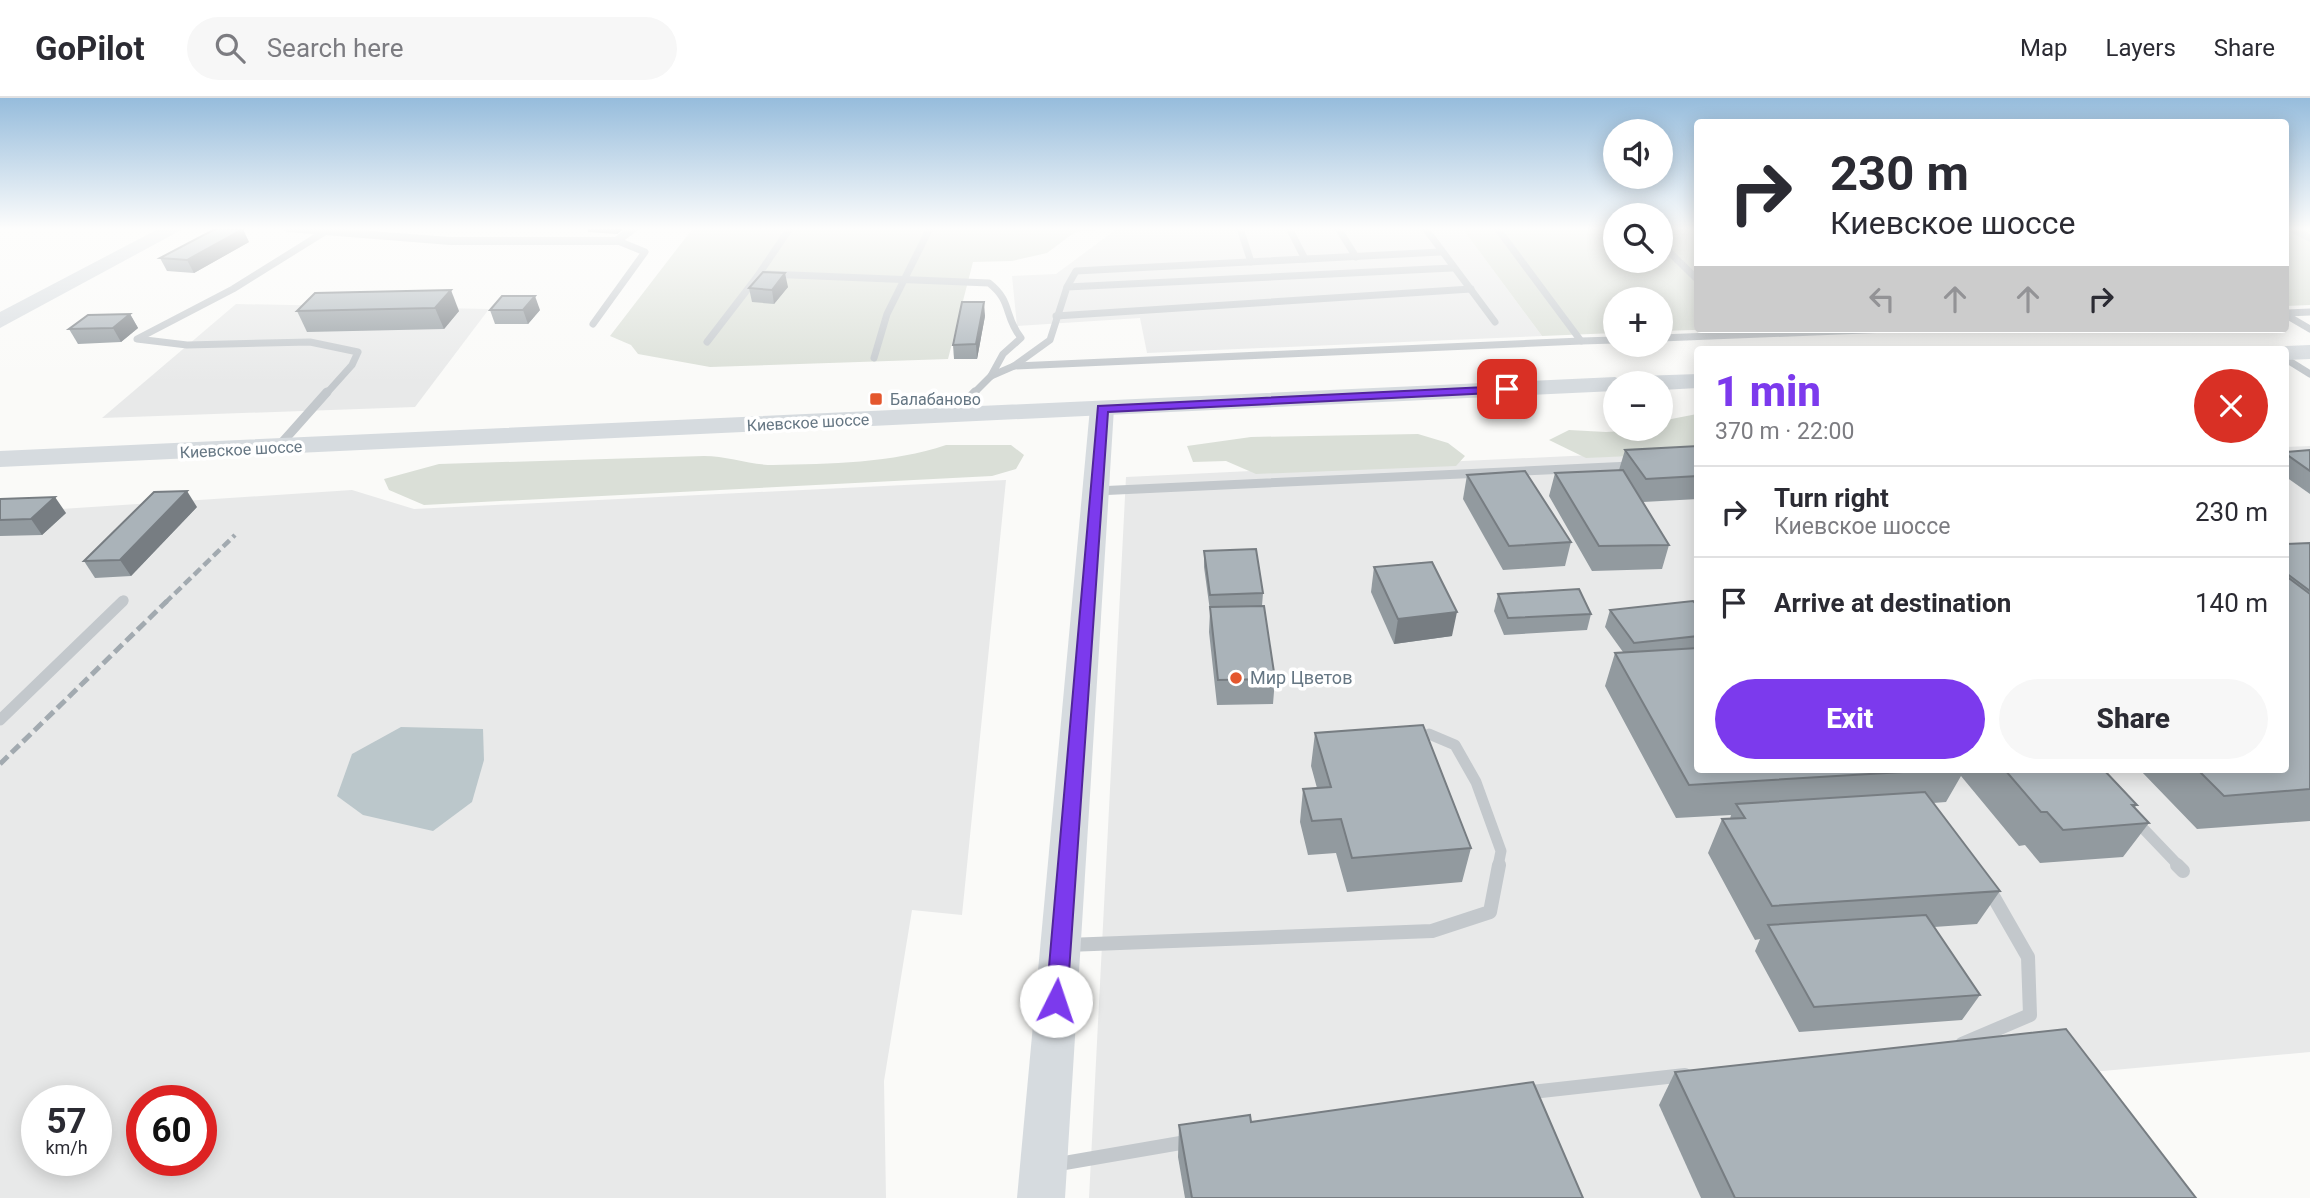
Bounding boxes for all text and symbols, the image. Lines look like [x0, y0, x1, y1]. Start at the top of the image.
search box [187, 17, 677, 80]
text: GoPilot [35, 29, 145, 68]
icon: search [211, 29, 249, 67]
text: Search here [267, 33, 403, 63]
text: Map [2020, 34, 2068, 62]
text: Layers [2106, 34, 2176, 62]
text: Share [2214, 34, 2275, 62]
map controls [1603, 119, 1673, 441]
button: sound [1603, 119, 1673, 189]
text: 230 m [1830, 145, 1969, 202]
icon: right [1715, 147, 1806, 238]
button: search [1603, 203, 1673, 273]
text: Киевское шоссе [1830, 204, 2075, 242]
icon: left [1863, 280, 1901, 318]
icon: ahead [1936, 280, 1974, 318]
icon: ahead [2009, 280, 2047, 318]
icon: right [2082, 280, 2120, 318]
button: + [1603, 287, 1673, 357]
pin [1477, 359, 1537, 419]
text: 1 min [1715, 367, 1821, 416]
button: close [2194, 369, 2268, 443]
icon: arrive [1488, 370, 1526, 408]
button: − [1603, 371, 1673, 441]
place label: Балабаново [890, 390, 981, 409]
marker: Балабаново [868, 391, 884, 407]
street label: Киевское шоссе [746, 410, 870, 435]
text: 370 m · 22:00 [1715, 418, 1854, 445]
street label: Киевское шоссе [179, 437, 303, 462]
text: Turn right [1774, 483, 1889, 513]
icon: right [1715, 493, 1753, 531]
text: 230 m [2195, 497, 2268, 527]
text: Киевское шоссе [1774, 513, 1950, 540]
icon: arrive [1715, 584, 1753, 622]
text: Arrive at destination [1774, 588, 2011, 618]
text: 140 m [2195, 588, 2268, 618]
place label: Мир Цветов [1250, 667, 1352, 688]
marker: Мир Цветов [1228, 670, 1244, 686]
button: Exit [1715, 679, 1985, 759]
button: Share [1999, 679, 2268, 759]
position arrow [1019, 964, 1093, 1038]
speed limit sign: 60 [126, 1085, 217, 1176]
text: 57 [46, 1101, 87, 1142]
text: km/h [45, 1137, 88, 1158]

